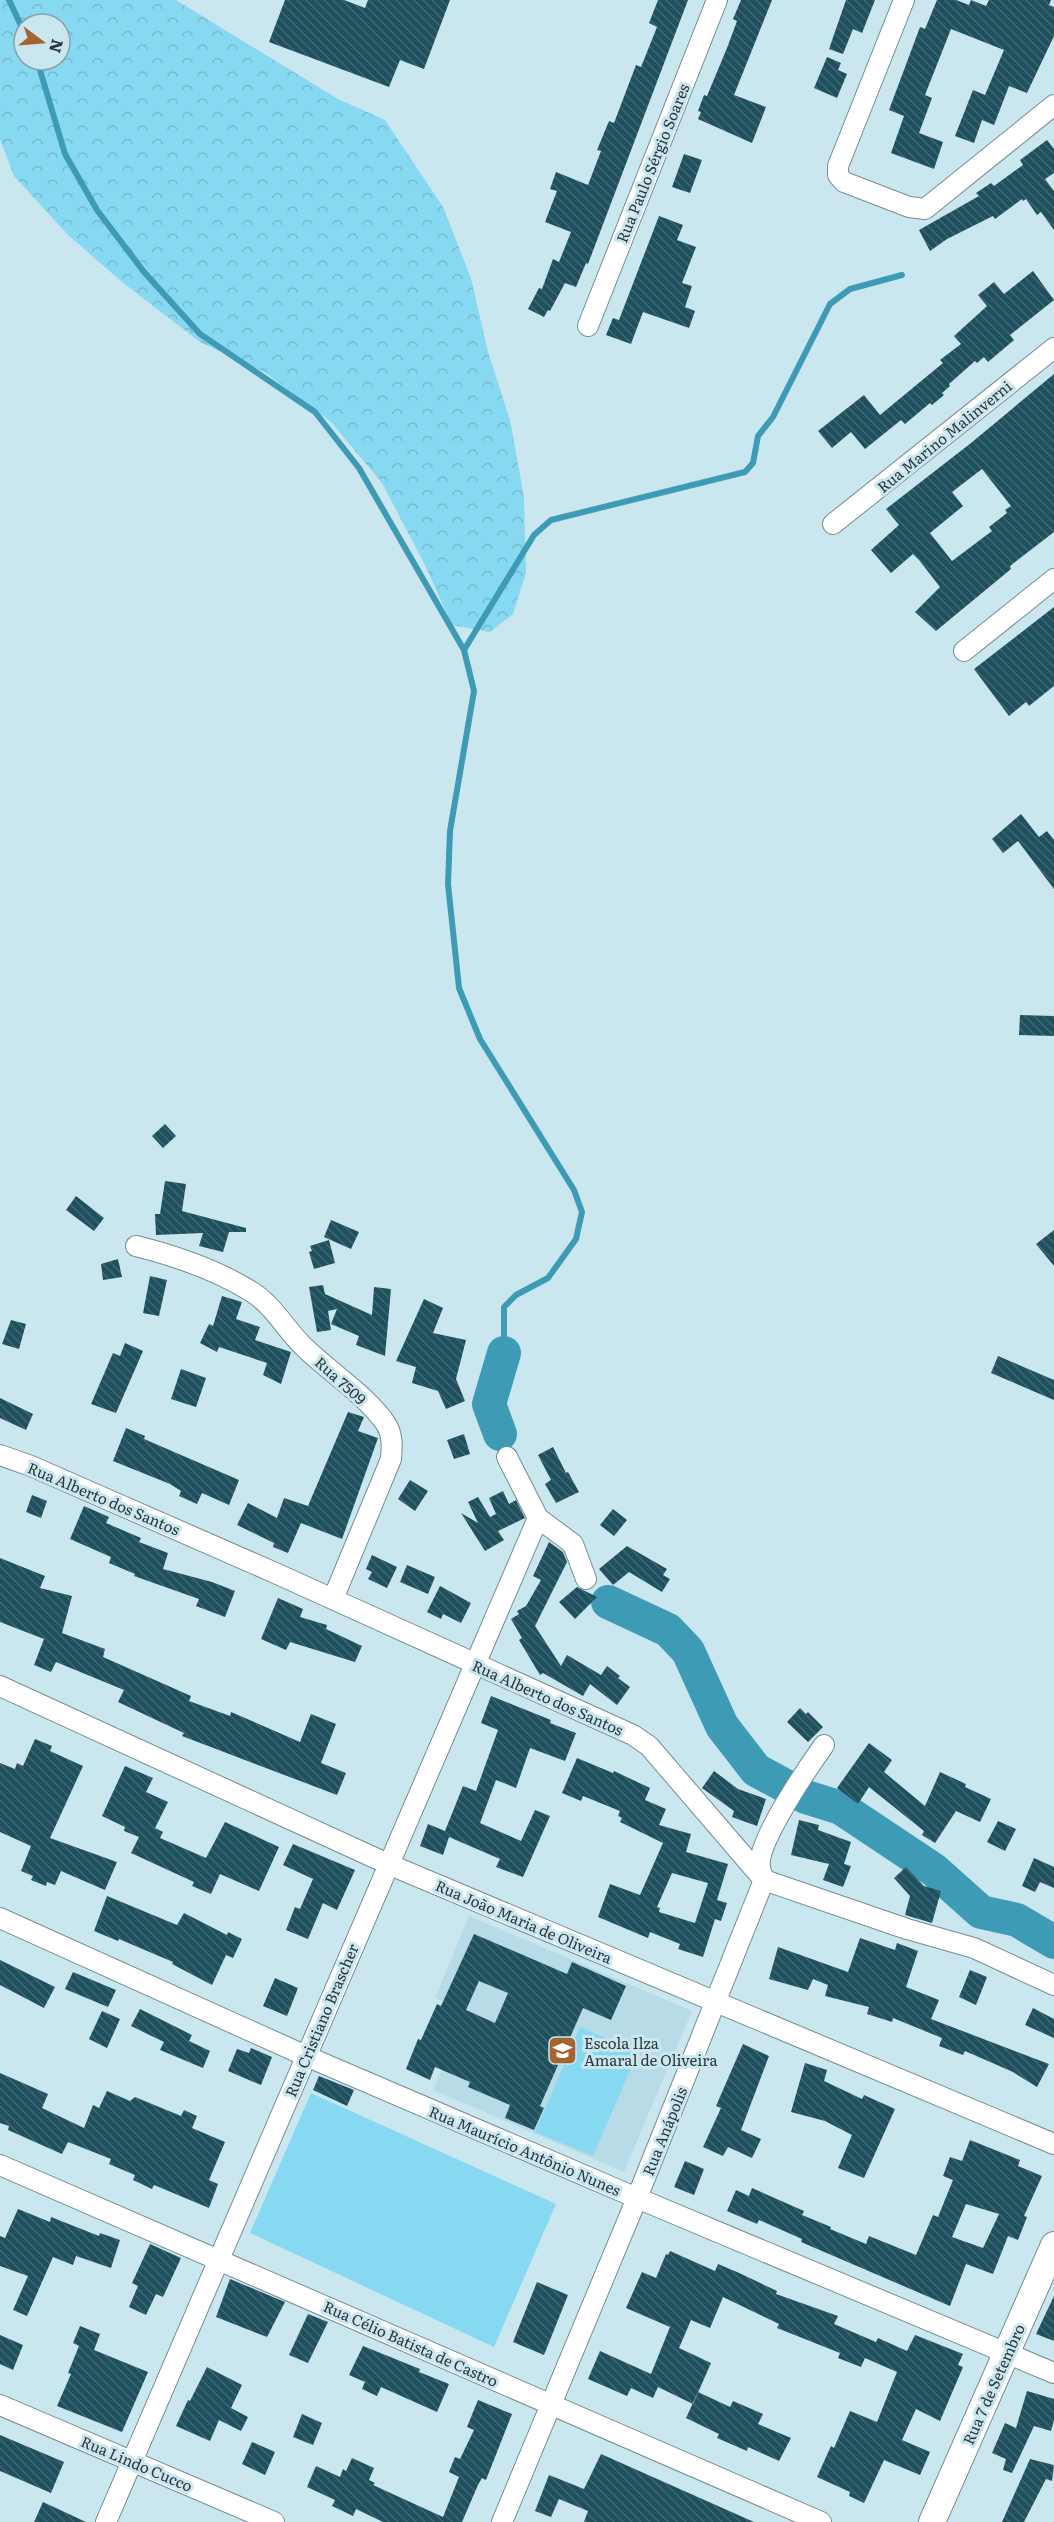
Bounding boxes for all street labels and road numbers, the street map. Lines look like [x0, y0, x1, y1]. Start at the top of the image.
street label: Rua Paulo Sérgio Soares [610, 80, 695, 246]
street label: Rua Marino Malinverni [872, 374, 1016, 498]
street label: Rua 7509 [310, 1351, 372, 1409]
street label: Rua Alberto dos Santos [24, 1455, 184, 1541]
street label: Rua Alberto dos Santos [469, 1653, 628, 1741]
street label: Rua João Maria de Oliveira [432, 1873, 617, 1969]
street label: Rua Cristiano Brascher [278, 1940, 364, 2100]
street label: Rua Anápolis [636, 2083, 692, 2179]
street label: Rua Maurício Antônio Nunes [426, 2099, 625, 2201]
street label: Rua Célio Batista de Castro [320, 2294, 502, 2392]
street label: Rua 7 de Setembro [956, 2320, 1030, 2448]
street label: Rua Lindo Cucco [78, 2429, 197, 2497]

